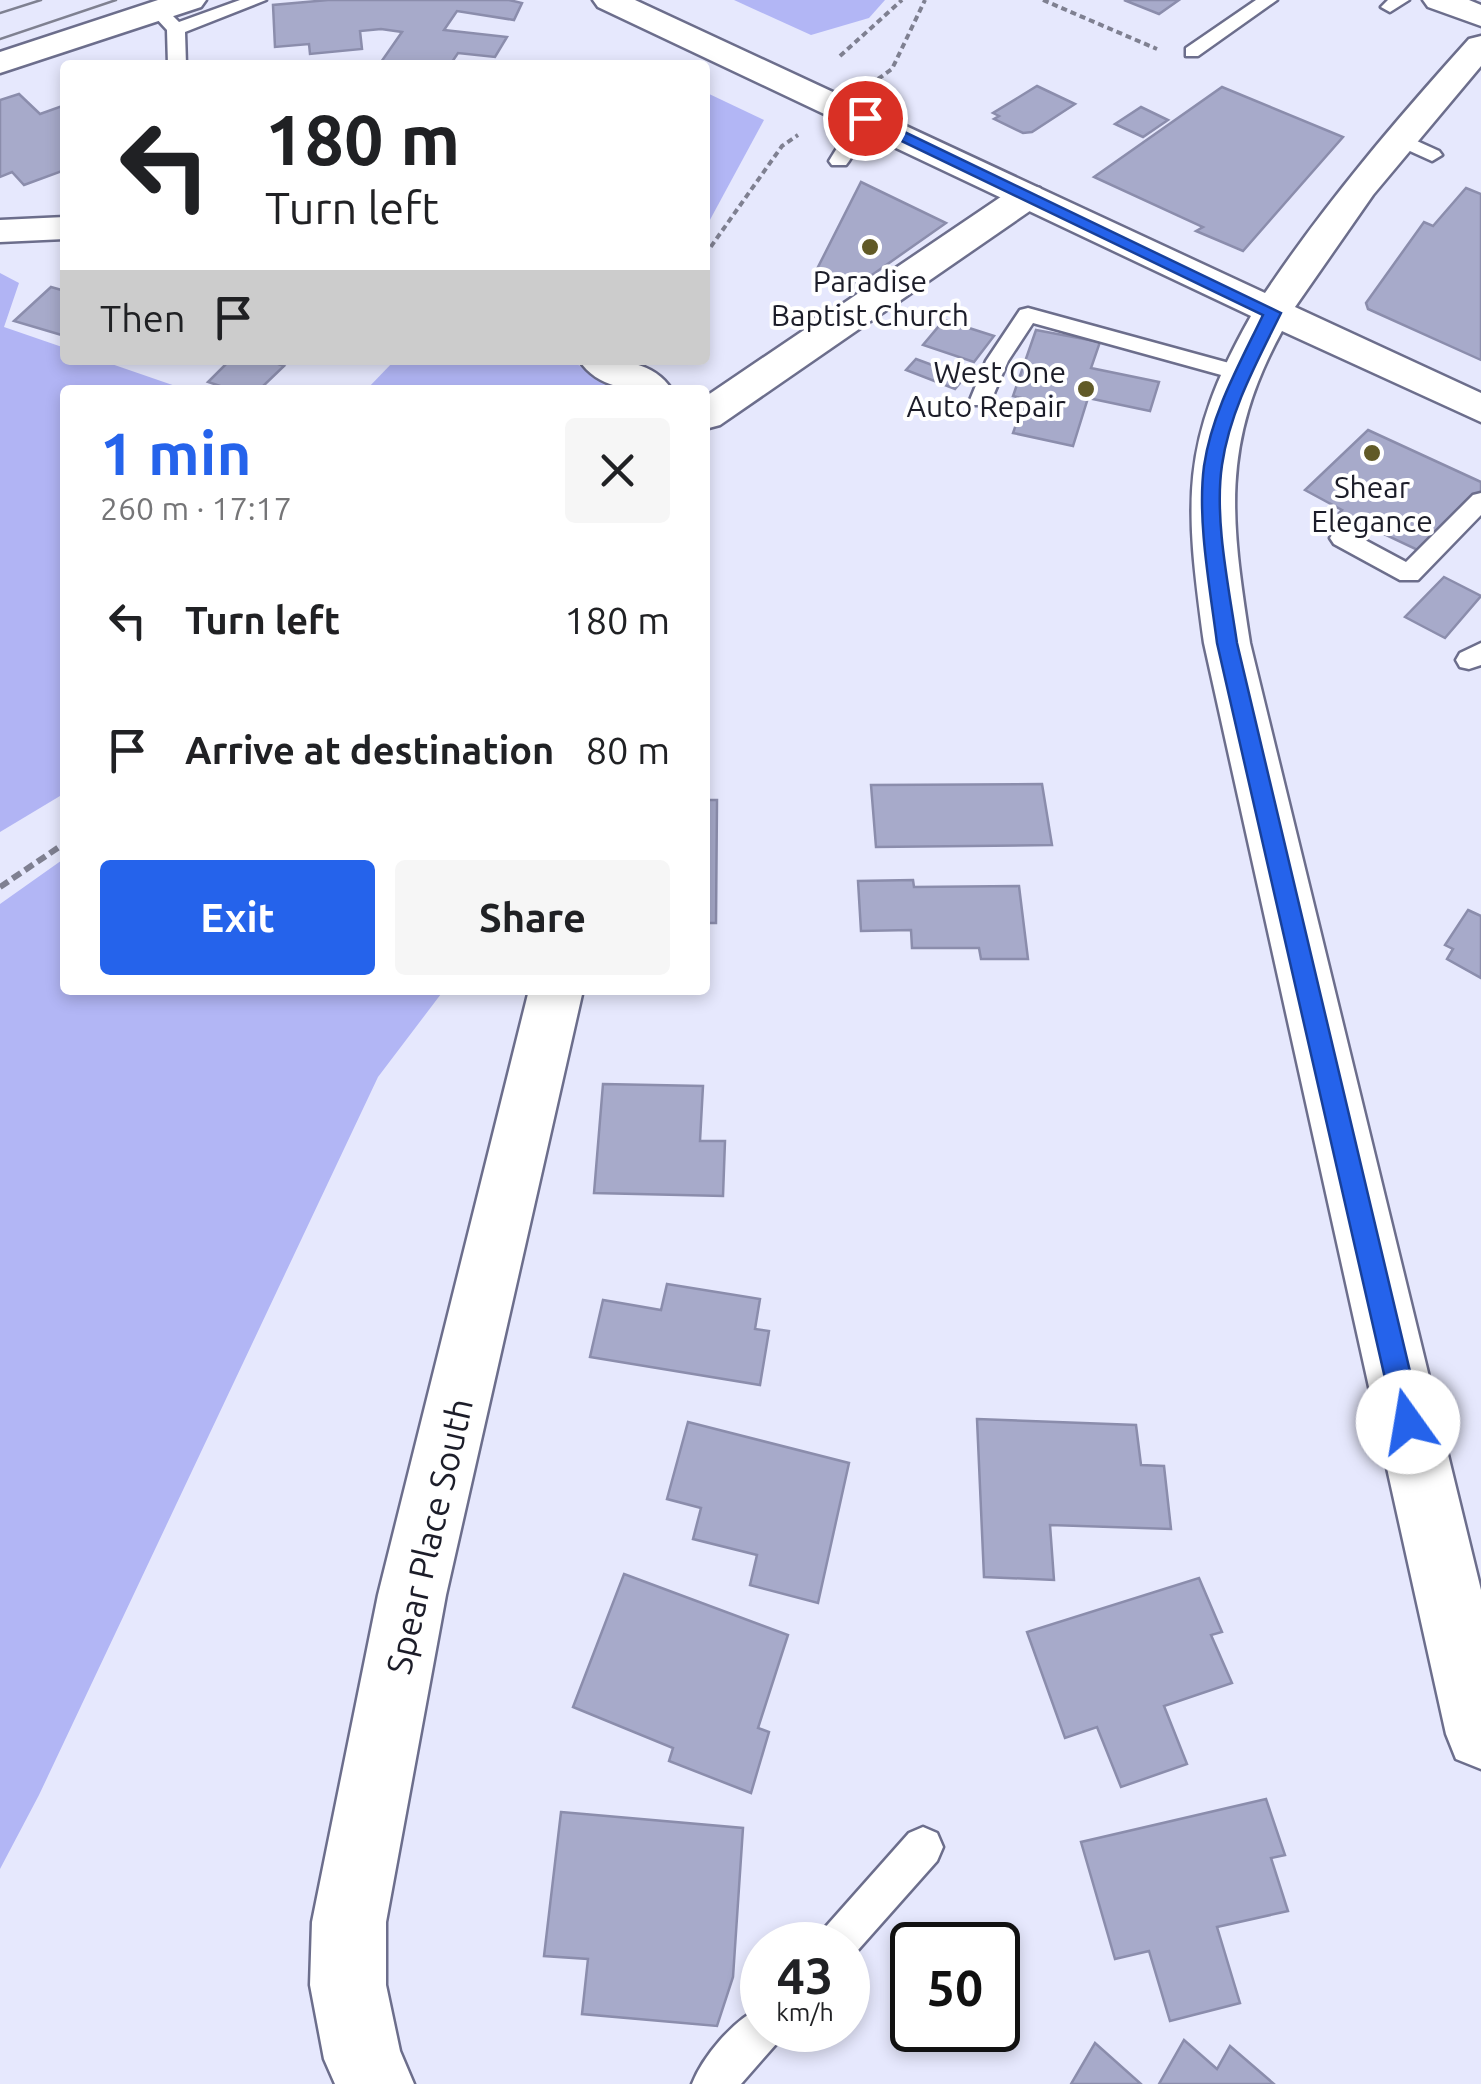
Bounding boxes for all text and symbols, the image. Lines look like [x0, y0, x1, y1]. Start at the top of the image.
pin [823, 76, 908, 161]
icon: arrive [838, 91, 893, 146]
icon: left [100, 100, 230, 230]
text: 180 m [265, 100, 460, 178]
text: Turn left [265, 182, 439, 233]
marker: Paradise Baptist Church [859, 236, 881, 258]
place label: Paradise Baptist Church [771, 264, 969, 332]
icon: arrive [206, 290, 261, 345]
text: Then [100, 297, 186, 339]
place label: West One Auto Repair [906, 355, 1067, 423]
marker: West One Auto Repair [1075, 378, 1097, 400]
button: close [565, 418, 670, 523]
text: 1 min [100, 419, 252, 486]
marker: Shear Elegance [1361, 442, 1383, 464]
place label: Shear Elegance [1311, 470, 1433, 538]
text: 260 m · 17:17 [100, 490, 292, 526]
icon: left [100, 593, 155, 648]
text: Turn left [185, 599, 340, 641]
text: 180 m [564, 599, 670, 641]
icon: arrive [100, 723, 155, 778]
text: Arrive at destination [185, 729, 554, 771]
text: 80 m [586, 729, 670, 771]
button: Exit [100, 860, 375, 975]
button: Share [395, 860, 670, 975]
position arrow [1356, 1370, 1460, 1474]
street label: Spear Place South [378, 1394, 480, 1678]
speed limit sign: 50 [890, 1922, 1020, 2052]
text: 43 [777, 1947, 833, 2003]
text: km/h [776, 1998, 834, 2026]

